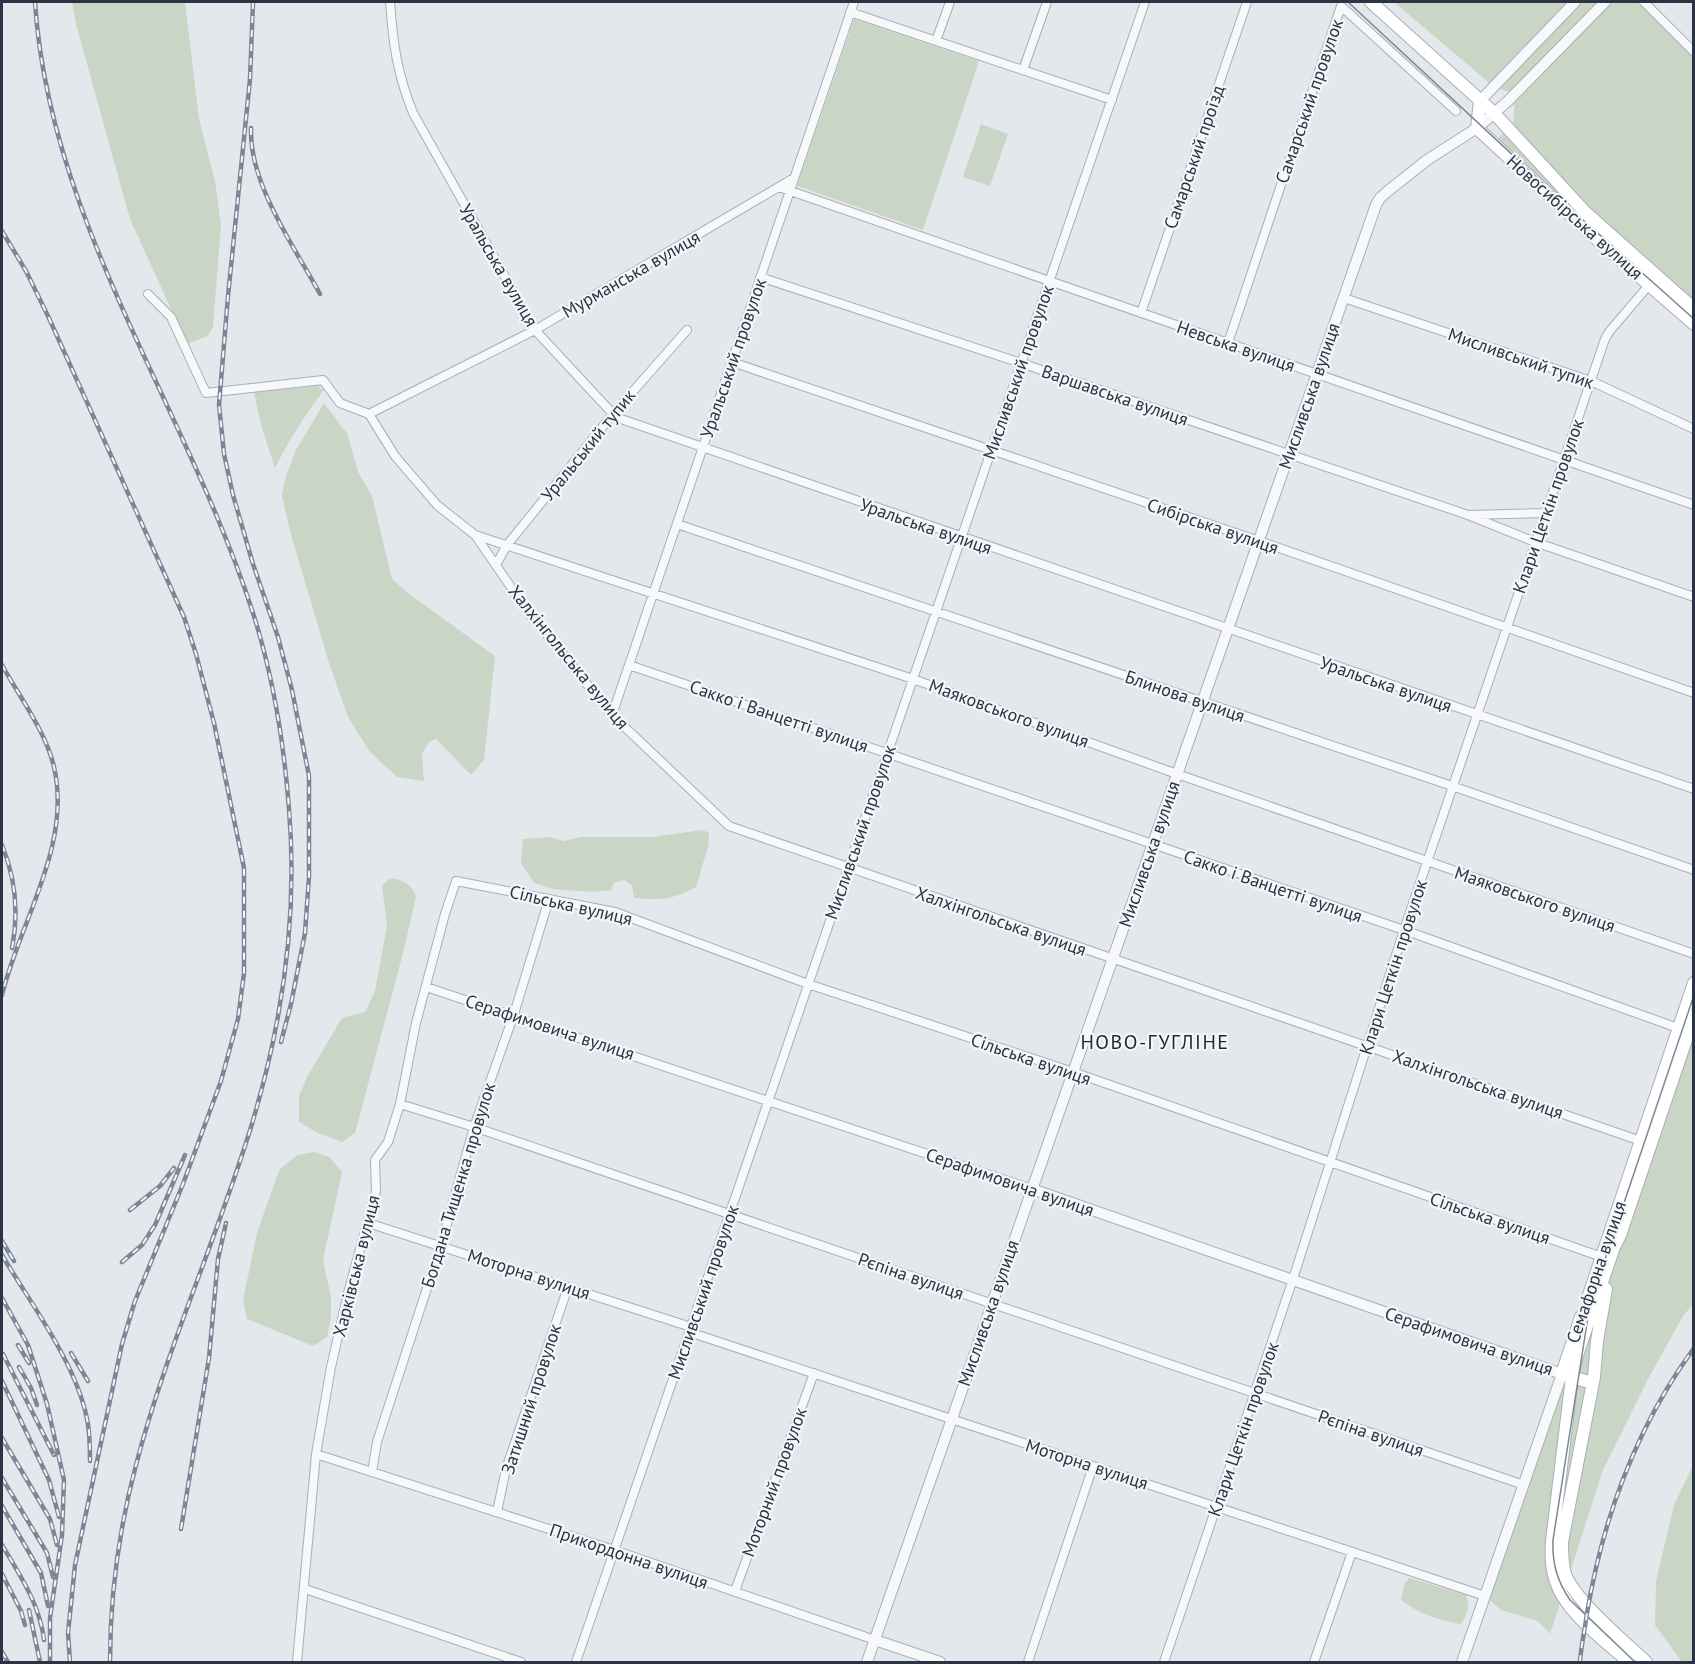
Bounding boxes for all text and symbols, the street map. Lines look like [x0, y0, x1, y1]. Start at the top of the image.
street label: Самарський провулок [1270, 15, 1348, 186]
street label: Самарський проїзд [1159, 82, 1229, 232]
street label: Новосибірська вулиця [1502, 150, 1648, 284]
street label: Уральська вулиця [455, 199, 543, 331]
street label: Мурманська вулиця [558, 225, 704, 323]
street label: Уральський провулок [695, 275, 771, 441]
street label: Мисливський провулок [977, 281, 1059, 462]
street label: Невська вулиця [1174, 315, 1298, 377]
street label: Мисливська вулиця [1273, 320, 1345, 472]
street label: Мисливський тупик [1445, 322, 1597, 394]
street label: Варшавська вулиця [1039, 359, 1191, 431]
street label: Уральський тупик [536, 384, 640, 506]
street label: Клари Цеткін провулок [1507, 415, 1589, 596]
street label: Уральська вулиця [857, 493, 995, 559]
street label: Сибірська вулиця [1144, 493, 1282, 559]
street label: Халхінгольська вулиця [504, 580, 634, 734]
street label: Уральська вулиця [1317, 651, 1455, 717]
street label: Блинова вулиця [1122, 665, 1248, 727]
street label: Маяковського вулиця [926, 673, 1092, 753]
street label: Сакко і Ванцетті вулиця [687, 675, 871, 757]
street label: Мисливський провулок [819, 741, 901, 922]
street label: Мисливська вулиця [1113, 778, 1185, 930]
street label: Сакко і Ванцетті вулиця [1181, 845, 1365, 927]
street label: Маяковського вулиця [1452, 861, 1618, 937]
street label: Клари Цеткін провулок [1354, 876, 1432, 1058]
street label: Сільська вулиця [507, 880, 635, 930]
street label: Халхінгольська вулиця [913, 881, 1089, 961]
street label: Серафимовича вулиця [462, 989, 638, 1065]
street label: Сільська вулиця [968, 1028, 1094, 1090]
district label: НОВО-ГУГЛІНЕ [1080, 1029, 1230, 1055]
street label: Халхінгольська вулиця [1390, 1044, 1566, 1124]
street label: Богдана Тищенка провулок [416, 1079, 500, 1290]
street label: Серафимовича вулиця [923, 1142, 1097, 1222]
street label: Сільська вулиця [1427, 1187, 1553, 1249]
street label: Харківська вулиця [327, 1193, 385, 1339]
street label: Семафорна вулиця [1561, 1198, 1631, 1346]
street label: Мисливський провулок [662, 1201, 744, 1382]
street label: Мисливська вулиця [952, 1237, 1024, 1389]
street label: Моторна вулиця [465, 1243, 593, 1305]
street label: Рєпіна вулиця [855, 1247, 967, 1305]
street label: Серафимовича вулиця [1382, 1301, 1556, 1381]
street label: Затишний провулок [496, 1321, 566, 1477]
street label: Клари Цеткін провулок [1202, 1338, 1284, 1519]
street label: Моторний провулок [736, 1404, 812, 1560]
street label: Рєпіна вулиця [1315, 1404, 1427, 1462]
street label: Моторна вулиця [1023, 1433, 1151, 1495]
street label: Прикордонна вулиця [547, 1518, 711, 1594]

